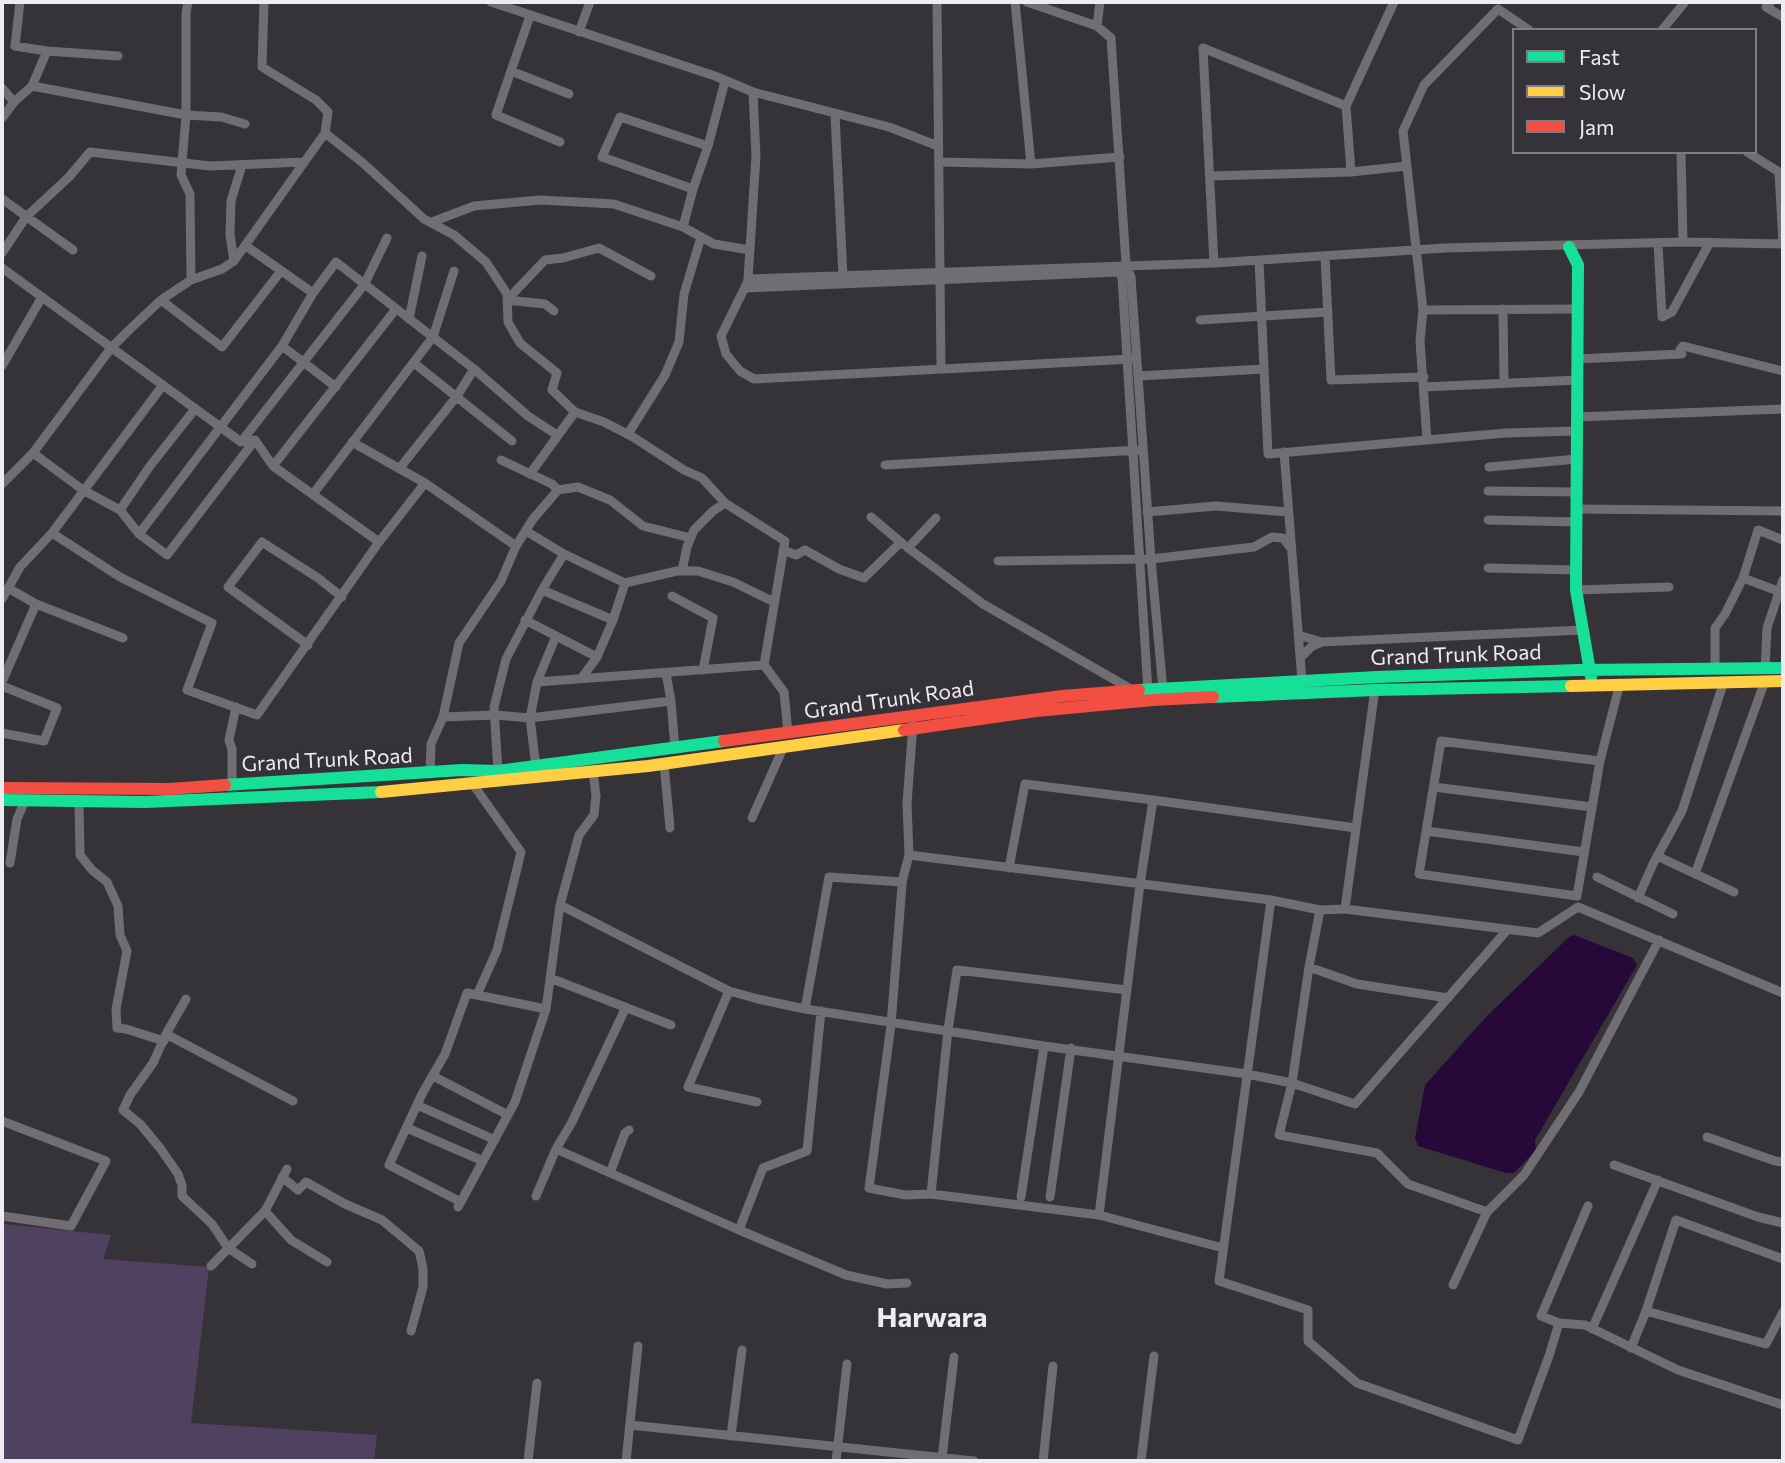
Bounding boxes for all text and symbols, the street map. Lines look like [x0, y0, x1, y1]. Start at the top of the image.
legend [1512, 28, 1757, 154]
text: Fast [1579, 44, 1620, 69]
text: Slow [1579, 79, 1626, 104]
text: Jam [1579, 114, 1614, 139]
street label: Grand Trunk Road [1370, 639, 1542, 671]
street label: Grand Trunk Road [803, 676, 975, 724]
street label: Grand Trunk Road [241, 743, 413, 777]
district label: Harwara [876, 1301, 988, 1335]

